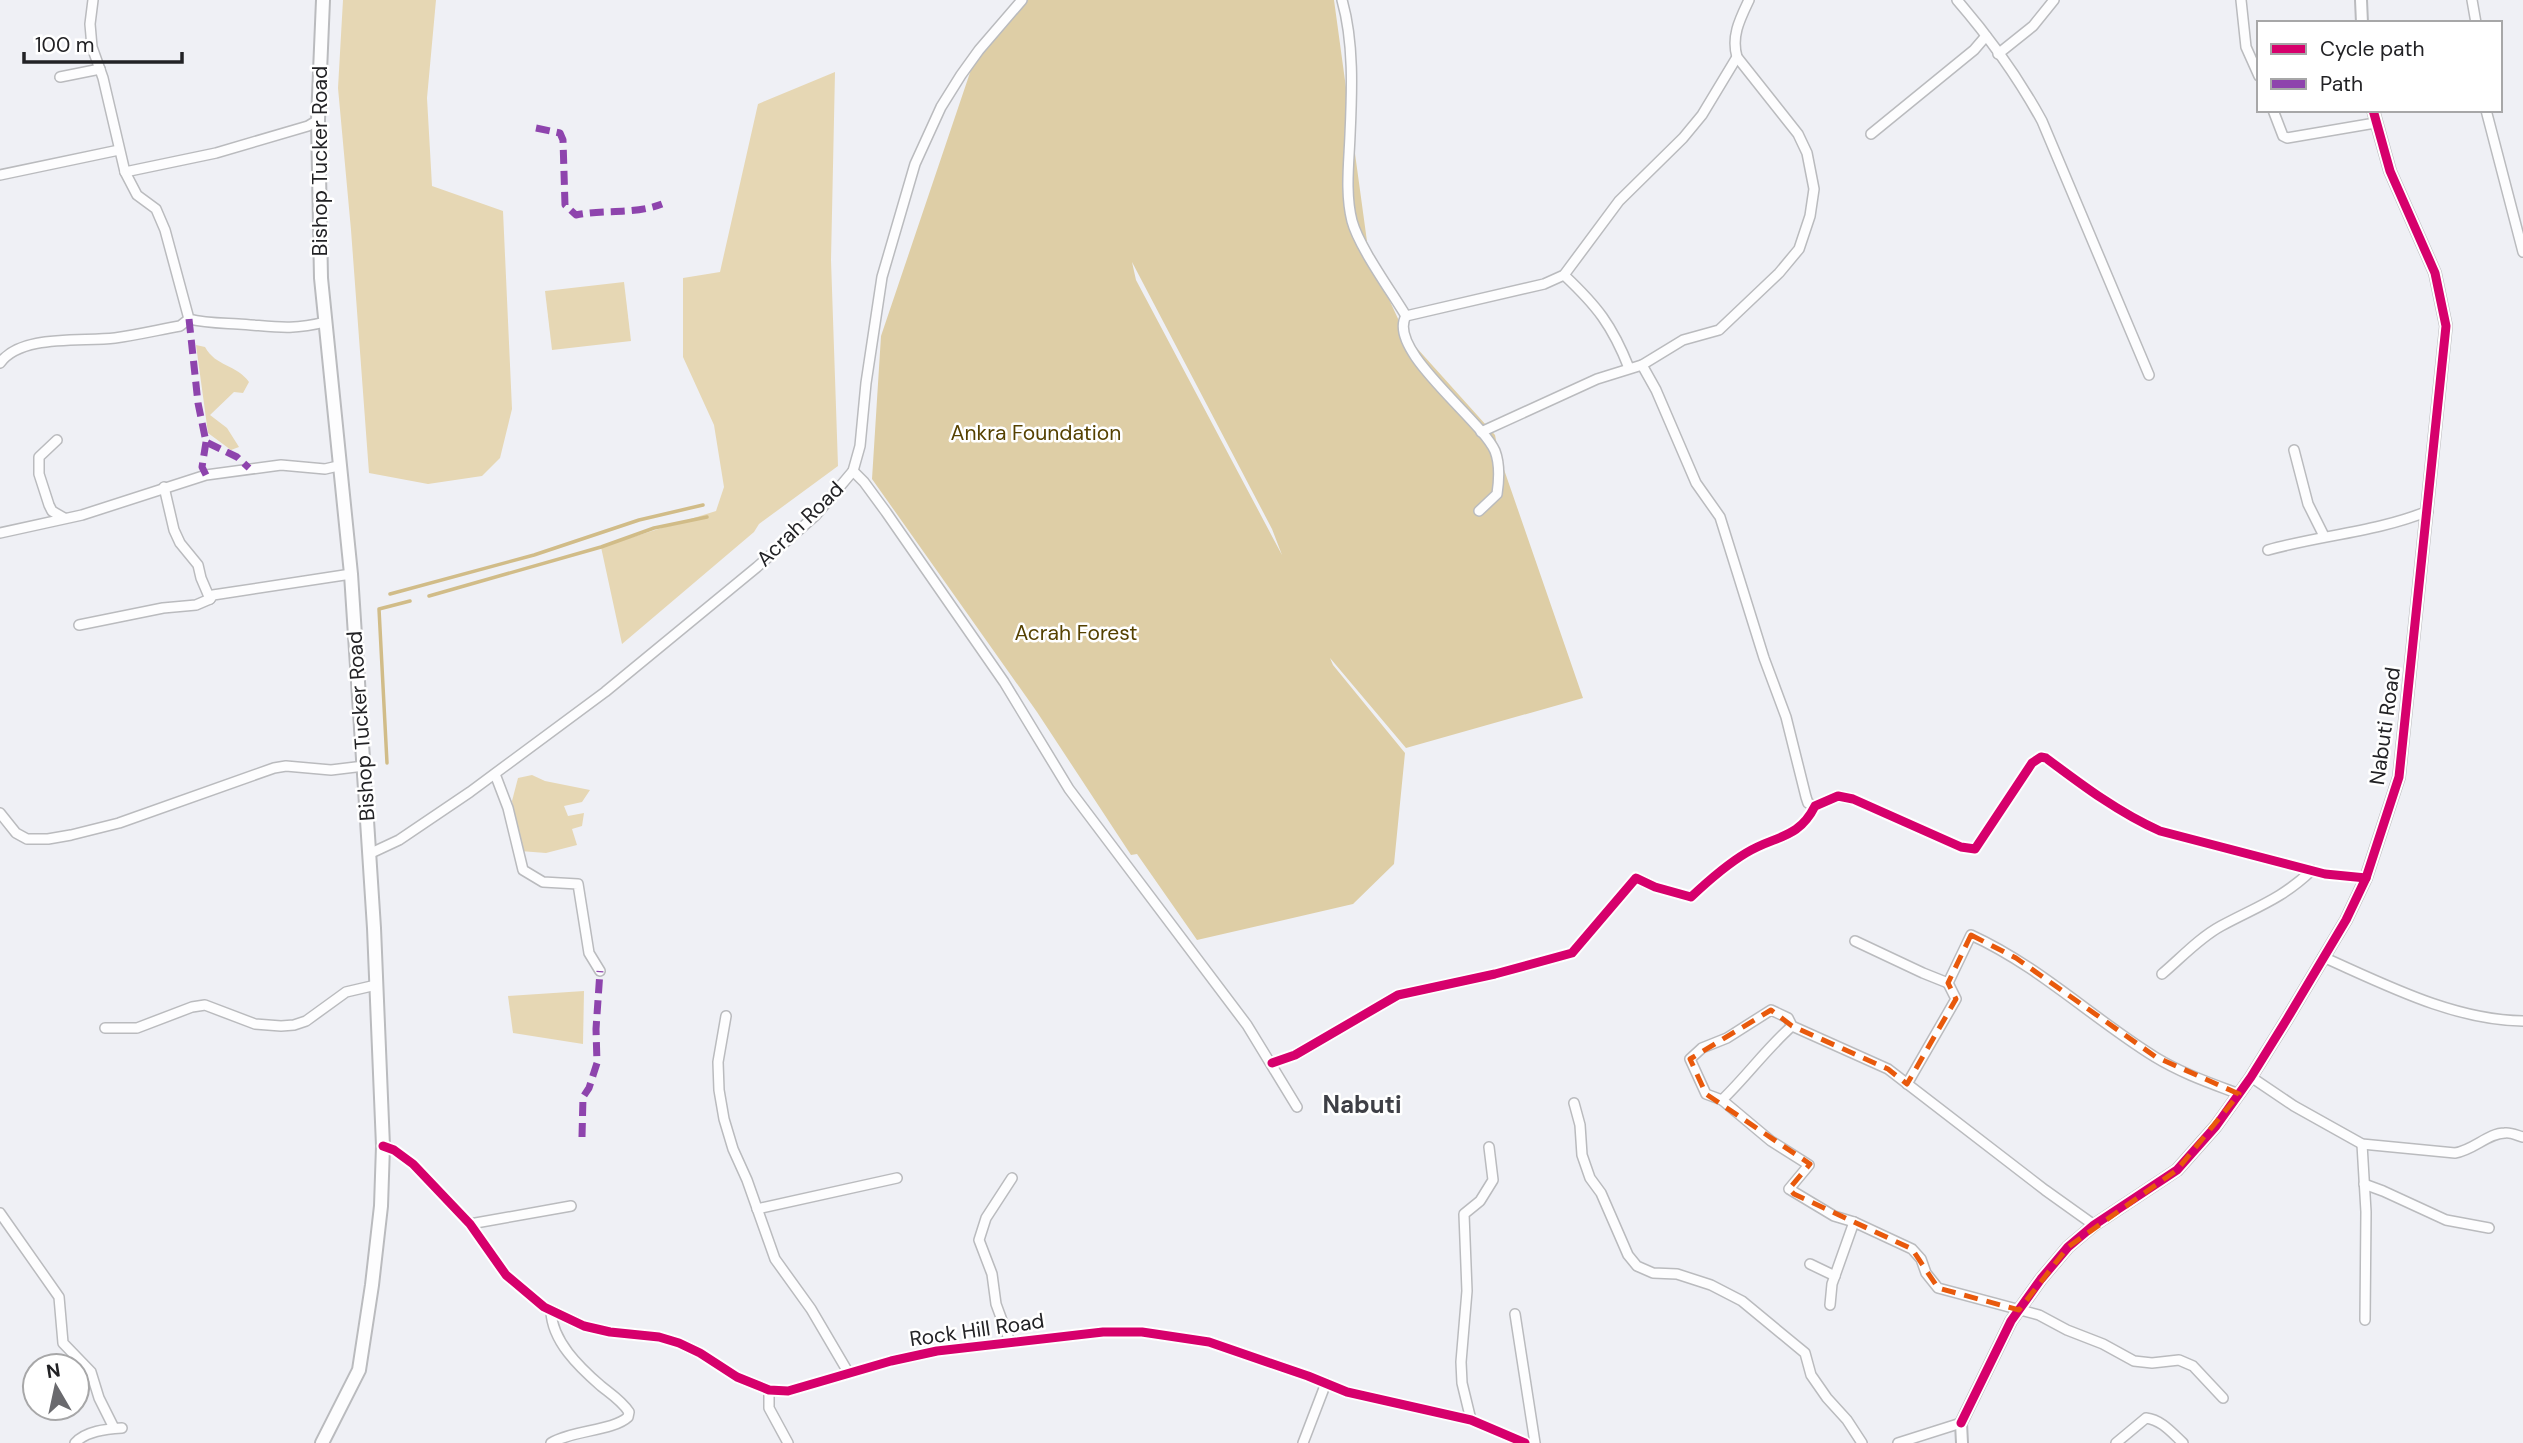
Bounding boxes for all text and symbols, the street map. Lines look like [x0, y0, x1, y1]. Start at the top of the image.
scale bar [24, 21, 182, 65]
legend [2257, 21, 2502, 112]
text: 100 m [35, 31, 95, 59]
text: Cycle path [2320, 35, 2425, 63]
street label: Bishop Tucker Road [306, 66, 334, 256]
text: Path [2320, 70, 2363, 98]
park label: Ankra Foundation [951, 419, 1121, 447]
street label: Acrah Road [750, 475, 850, 573]
park label: Acrah Forest [1014, 619, 1138, 647]
street label: Bishop Tucker Road [340, 630, 382, 822]
street label: Nabuti Road [2363, 665, 2407, 787]
district label: Nabuti [1322, 1089, 1402, 1120]
street label: Rock Hill Road [908, 1307, 1046, 1353]
north arrow [21, 1352, 91, 1422]
text: N [45, 1357, 62, 1384]

